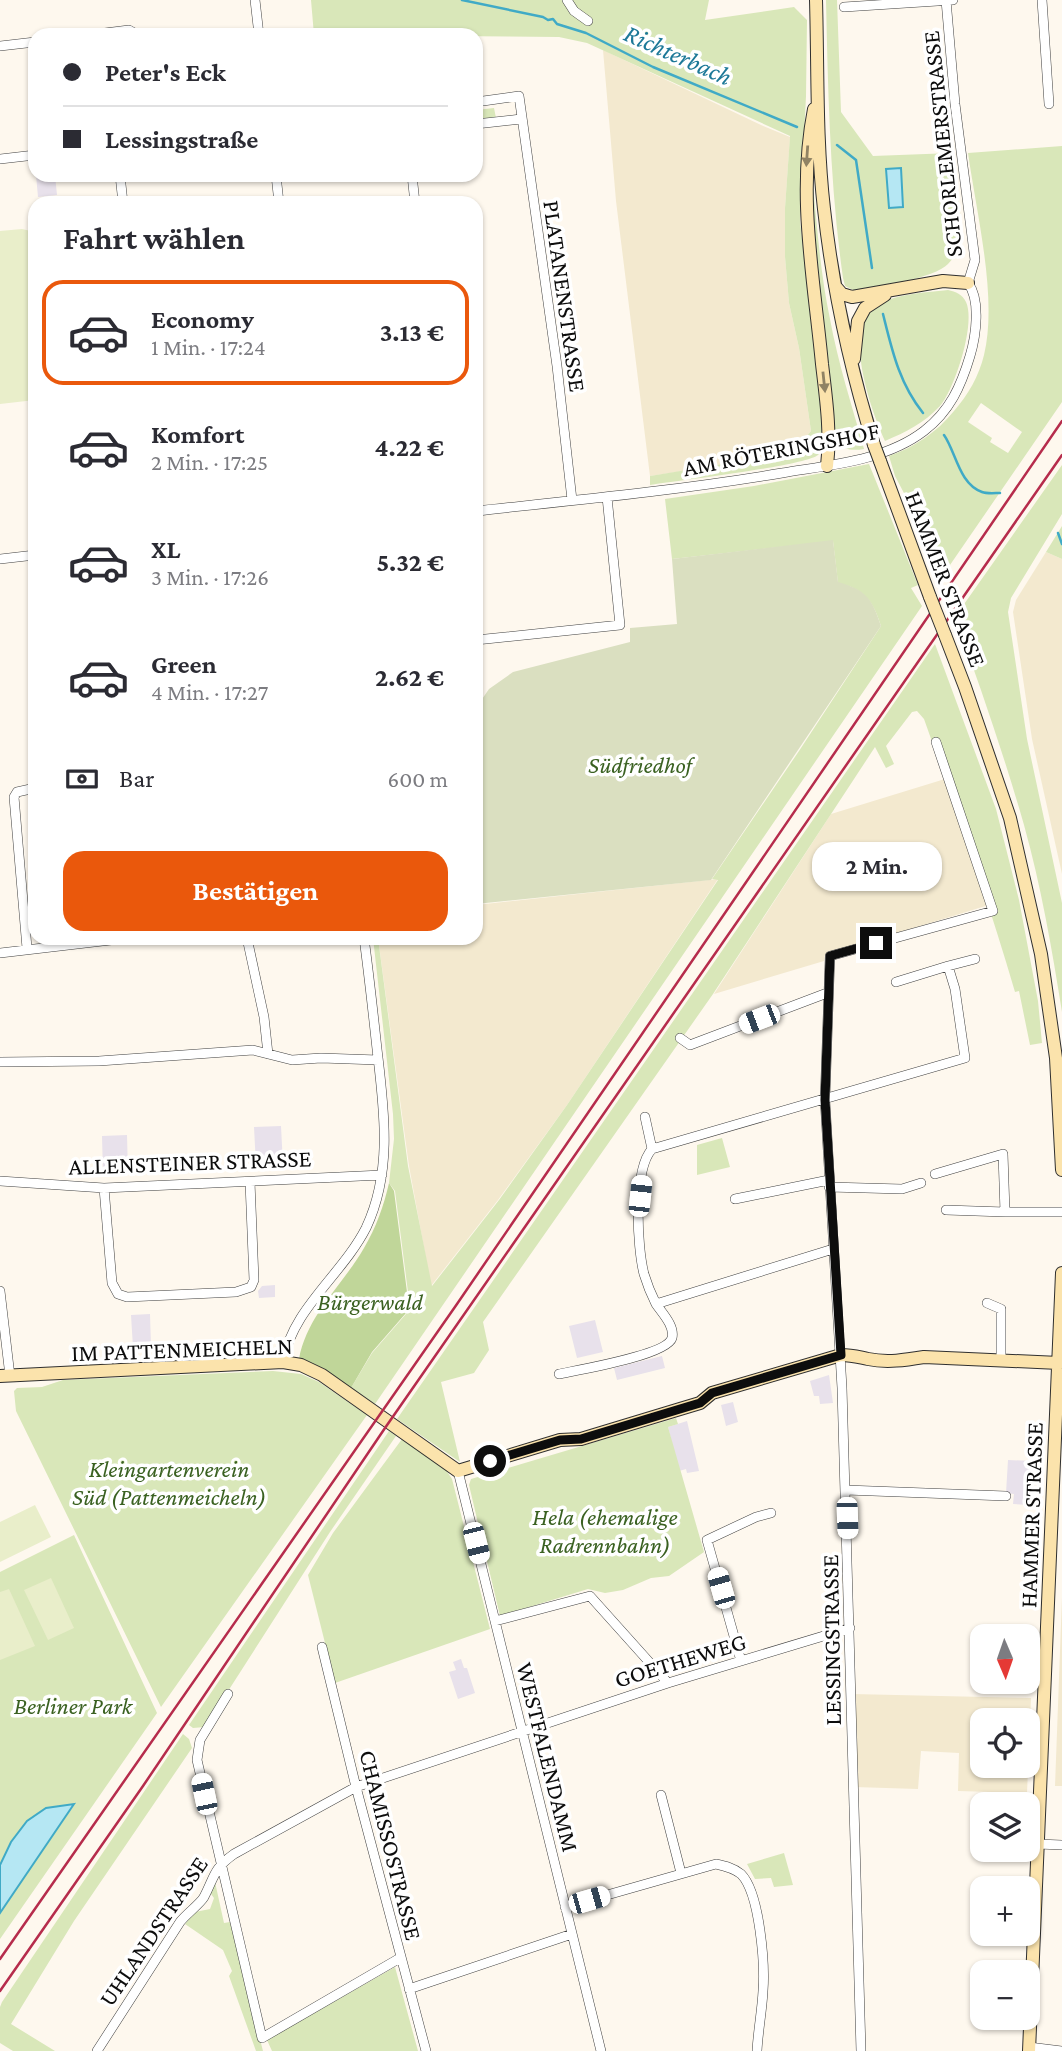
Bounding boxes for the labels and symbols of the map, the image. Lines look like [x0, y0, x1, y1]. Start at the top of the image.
water label: Richterbach [620, 18, 736, 92]
street label: SCHORLEMERSTRASSE [917, 30, 967, 258]
one-way arrow [801, 145, 812, 167]
street label: PLATANENSTRASSE [538, 198, 592, 394]
one-way arrow [819, 371, 830, 393]
street label: AM RÖTERINGSHOF [681, 417, 882, 481]
street label: HAMMER STRASSE [900, 487, 992, 671]
park label: Südfriedhof [588, 751, 696, 778]
callout: 2 Min. [811, 842, 941, 890]
route end [860, 927, 892, 959]
car [736, 1002, 783, 1036]
street label: ALLENSTEINER STRASSE [68, 1144, 312, 1180]
car [628, 1174, 653, 1218]
park label: Bürgerwald [317, 1288, 423, 1315]
street label: IM PATTENMEICHELN [71, 1332, 293, 1366]
street label: HAMMER STRASSE [1014, 1422, 1048, 1608]
route start [474, 1445, 506, 1477]
park label: Kleingartenverein Süd (Pattenmeicheln) [72, 1455, 266, 1511]
car [836, 1497, 859, 1539]
park label: Hela (ehemalige Radrennbahn) [532, 1503, 678, 1559]
car [461, 1520, 492, 1566]
street label: LESSINGSTRASSE [816, 1554, 846, 1726]
car [706, 1565, 737, 1611]
north arrow [970, 1624, 1040, 1694]
street label: GOETHEWEG [611, 1627, 749, 1693]
street label: WESTFALENDAMM [511, 1659, 585, 1855]
park label: Berliner Park [14, 1692, 134, 1719]
street label: CHAMISSOSTRASSE [354, 1747, 428, 1943]
car [190, 1771, 219, 1817]
street label: UHLANDSTRASSE [93, 1851, 213, 2011]
car [566, 1884, 613, 1916]

